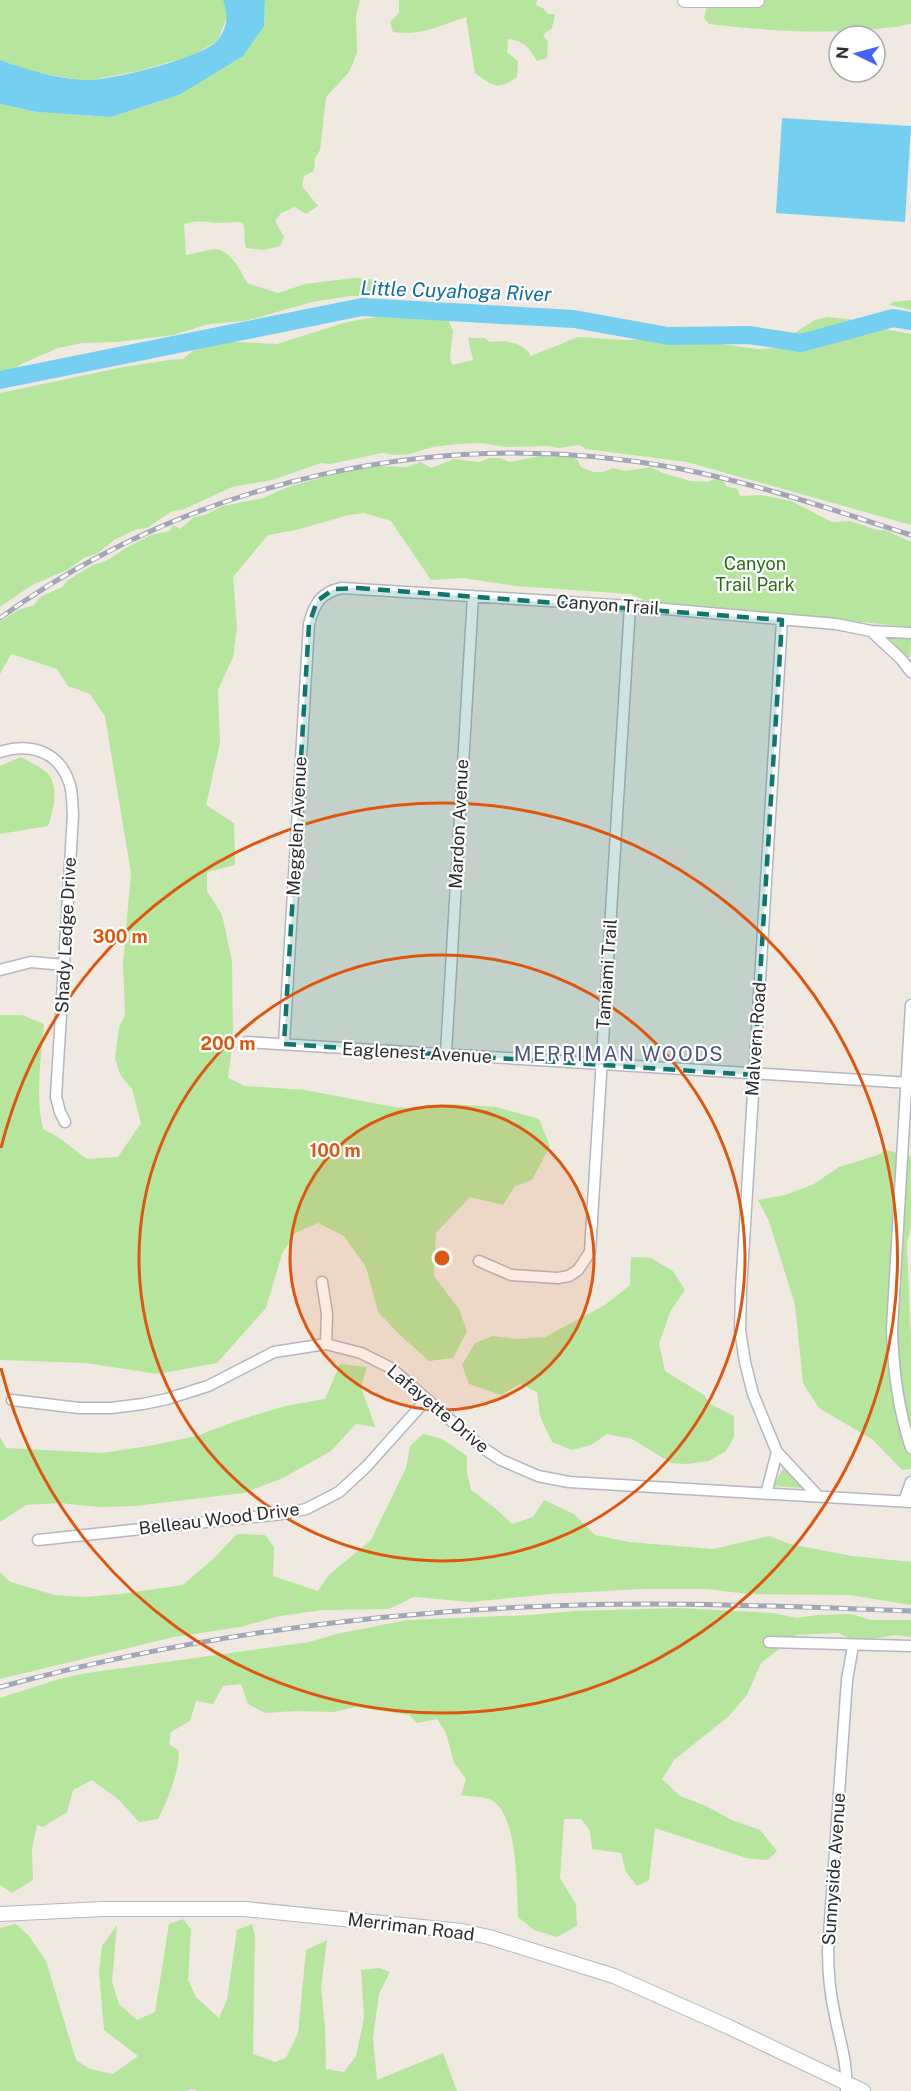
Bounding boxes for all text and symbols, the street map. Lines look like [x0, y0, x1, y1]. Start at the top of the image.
north arrow [827, 24, 887, 84]
text: N [833, 46, 853, 60]
water label: Little Cuyahoga River [360, 276, 552, 306]
park label: Canyon Trail Park [715, 553, 795, 595]
street label: Canyon Trail [556, 590, 660, 619]
street label: Megglen Avenue [282, 756, 311, 896]
street label: Mardon Avenue [445, 758, 472, 890]
street label: Shady Ledge Drive [51, 856, 80, 1014]
street label: Tamiami Trail [592, 918, 621, 1030]
text: 300 m [92, 926, 148, 947]
street label: Malvern Road [741, 981, 770, 1097]
text: 200 m [201, 1033, 255, 1054]
street label: Eaglenest Avenue [342, 1038, 492, 1067]
district label: MERRIMAN WOODS [514, 1042, 724, 1066]
text: 100 m [309, 1140, 361, 1161]
centre of rings [432, 1248, 452, 1268]
street label: Lafayette Drive [383, 1360, 493, 1457]
street label: Belleau Wood Drive [137, 1498, 301, 1539]
street label: Sunnyside Avenue [818, 1792, 849, 1946]
street label: Merriman Road [346, 1908, 476, 1945]

